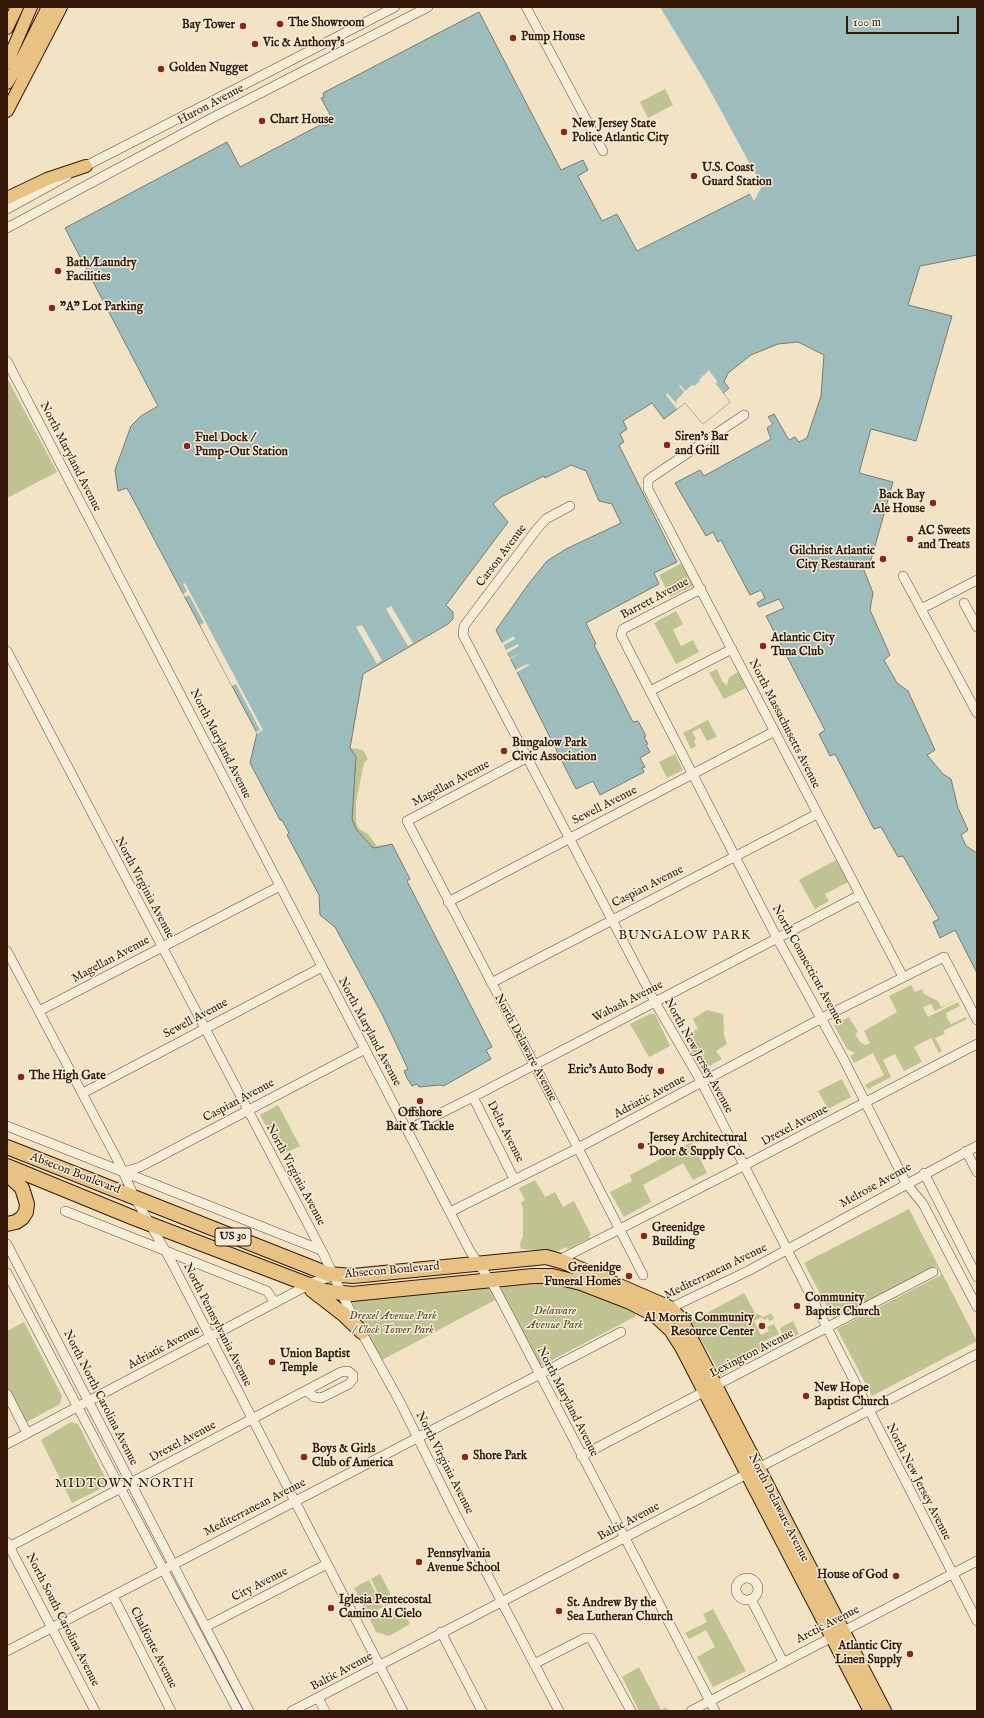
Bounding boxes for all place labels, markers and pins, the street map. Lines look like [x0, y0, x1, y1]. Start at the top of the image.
place label: The Showroom [288, 17, 365, 31]
place label: Bay Tower [182, 19, 235, 33]
marker: The Showroom [275, 19, 285, 29]
marker: Bay Tower [238, 21, 248, 31]
place label: Pump House [521, 31, 585, 45]
marker: Pump House [508, 33, 518, 43]
place label: Vic & Anthony's [263, 37, 344, 51]
marker: Vic & Anthony's [250, 39, 260, 49]
place label: Golden Nugget [169, 62, 248, 76]
marker: Golden Nugget [156, 64, 166, 74]
place label: Chart House [270, 114, 334, 128]
marker: Chart House [257, 116, 267, 126]
place label: New Jersey State Police Atlantic City [572, 118, 669, 146]
marker: New Jersey State Police Atlantic City [559, 127, 569, 137]
place label: U.S. Coast Guard Station [702, 162, 772, 190]
marker: U.S. Coast Guard Station [689, 171, 699, 181]
place label: Bath/Laundry Facilities [66, 257, 137, 285]
marker: Bath/Laundry Facilities [53, 266, 63, 276]
place label: "A" Lot Parking [60, 301, 143, 315]
marker: "A" Lot Parking [47, 303, 57, 313]
place label: Siren’s Bar and Grill [675, 431, 728, 459]
place label: Fuel Dock / Pump-Out Station [195, 432, 288, 460]
marker: Siren’s Bar and Grill [662, 440, 672, 450]
marker: Fuel Dock / Pump-Out Station [182, 441, 192, 451]
place label: Back Bay Ale House [873, 489, 925, 517]
marker: Back Bay Ale House [928, 498, 938, 508]
place label: AC Sweets and Treats [918, 525, 970, 553]
marker: AC Sweets and Treats [905, 534, 915, 544]
place label: Gilchrist Atlantic City Restaurant [789, 545, 875, 573]
marker: Gilchrist Atlantic City Restaurant [878, 554, 888, 564]
place label: Atlantic City Tuna Club [771, 632, 835, 660]
marker: Atlantic City Tuna Club [758, 641, 768, 651]
place label: Bungalow Park Civic Association [512, 737, 597, 765]
marker: Bungalow Park Civic Association [499, 746, 509, 756]
place label: Eric's Auto Body [568, 1064, 653, 1078]
marker: Eric's Auto Body [656, 1066, 666, 1076]
place label: The High Gate [29, 1070, 106, 1084]
marker: The High Gate [16, 1072, 26, 1082]
marker: Offshore Bait & Tackle [415, 1096, 425, 1106]
place label: Offshore Bait & Tackle [386, 1107, 454, 1135]
place label: Jersey Architectural Door & Supply Co. [649, 1132, 747, 1160]
marker: Jersey Architectural Door & Supply Co. [636, 1141, 646, 1151]
place label: Greenidge Building [652, 1222, 705, 1250]
marker: Greenidge Building [639, 1231, 649, 1241]
place label: Greenidge Funeral Homes [544, 1262, 621, 1290]
marker: Greenidge Funeral Homes [624, 1271, 634, 1281]
place label: Community Baptist Church [805, 1292, 880, 1320]
marker: Community Baptist Church [792, 1301, 802, 1311]
place label: Al Morris Community Resource Center [644, 1312, 754, 1340]
marker: Al Morris Community Resource Center [757, 1321, 767, 1331]
place label: Union Baptist Temple [280, 1348, 350, 1376]
marker: Union Baptist Temple [267, 1357, 277, 1367]
place label: New Hope Baptist Church [814, 1382, 889, 1410]
marker: New Hope Baptist Church [801, 1391, 811, 1401]
place label: Boys & Girls Club of America [312, 1443, 393, 1471]
place label: Shore Park [473, 1450, 527, 1464]
marker: Boys & Girls Club of America [299, 1452, 309, 1462]
marker: Shore Park [460, 1452, 470, 1462]
place label: Pennsylvania Avenue School [427, 1548, 500, 1576]
marker: Pennsylvania Avenue School [414, 1557, 424, 1567]
place label: House of God [817, 1569, 888, 1583]
marker: House of God [891, 1571, 901, 1581]
place label: Iglesia Pentecostal Camino Al Cielo [339, 1594, 431, 1622]
place label: St. Andrew By the Sea Lutheran Church [567, 1597, 673, 1625]
marker: Iglesia Pentecostal Camino Al Cielo [326, 1603, 336, 1613]
marker: St. Andrew By the Sea Lutheran Church [554, 1606, 564, 1616]
place label: Atlantic City Linen Supply [835, 1640, 902, 1668]
marker: Atlantic City Linen Supply [905, 1649, 915, 1659]

